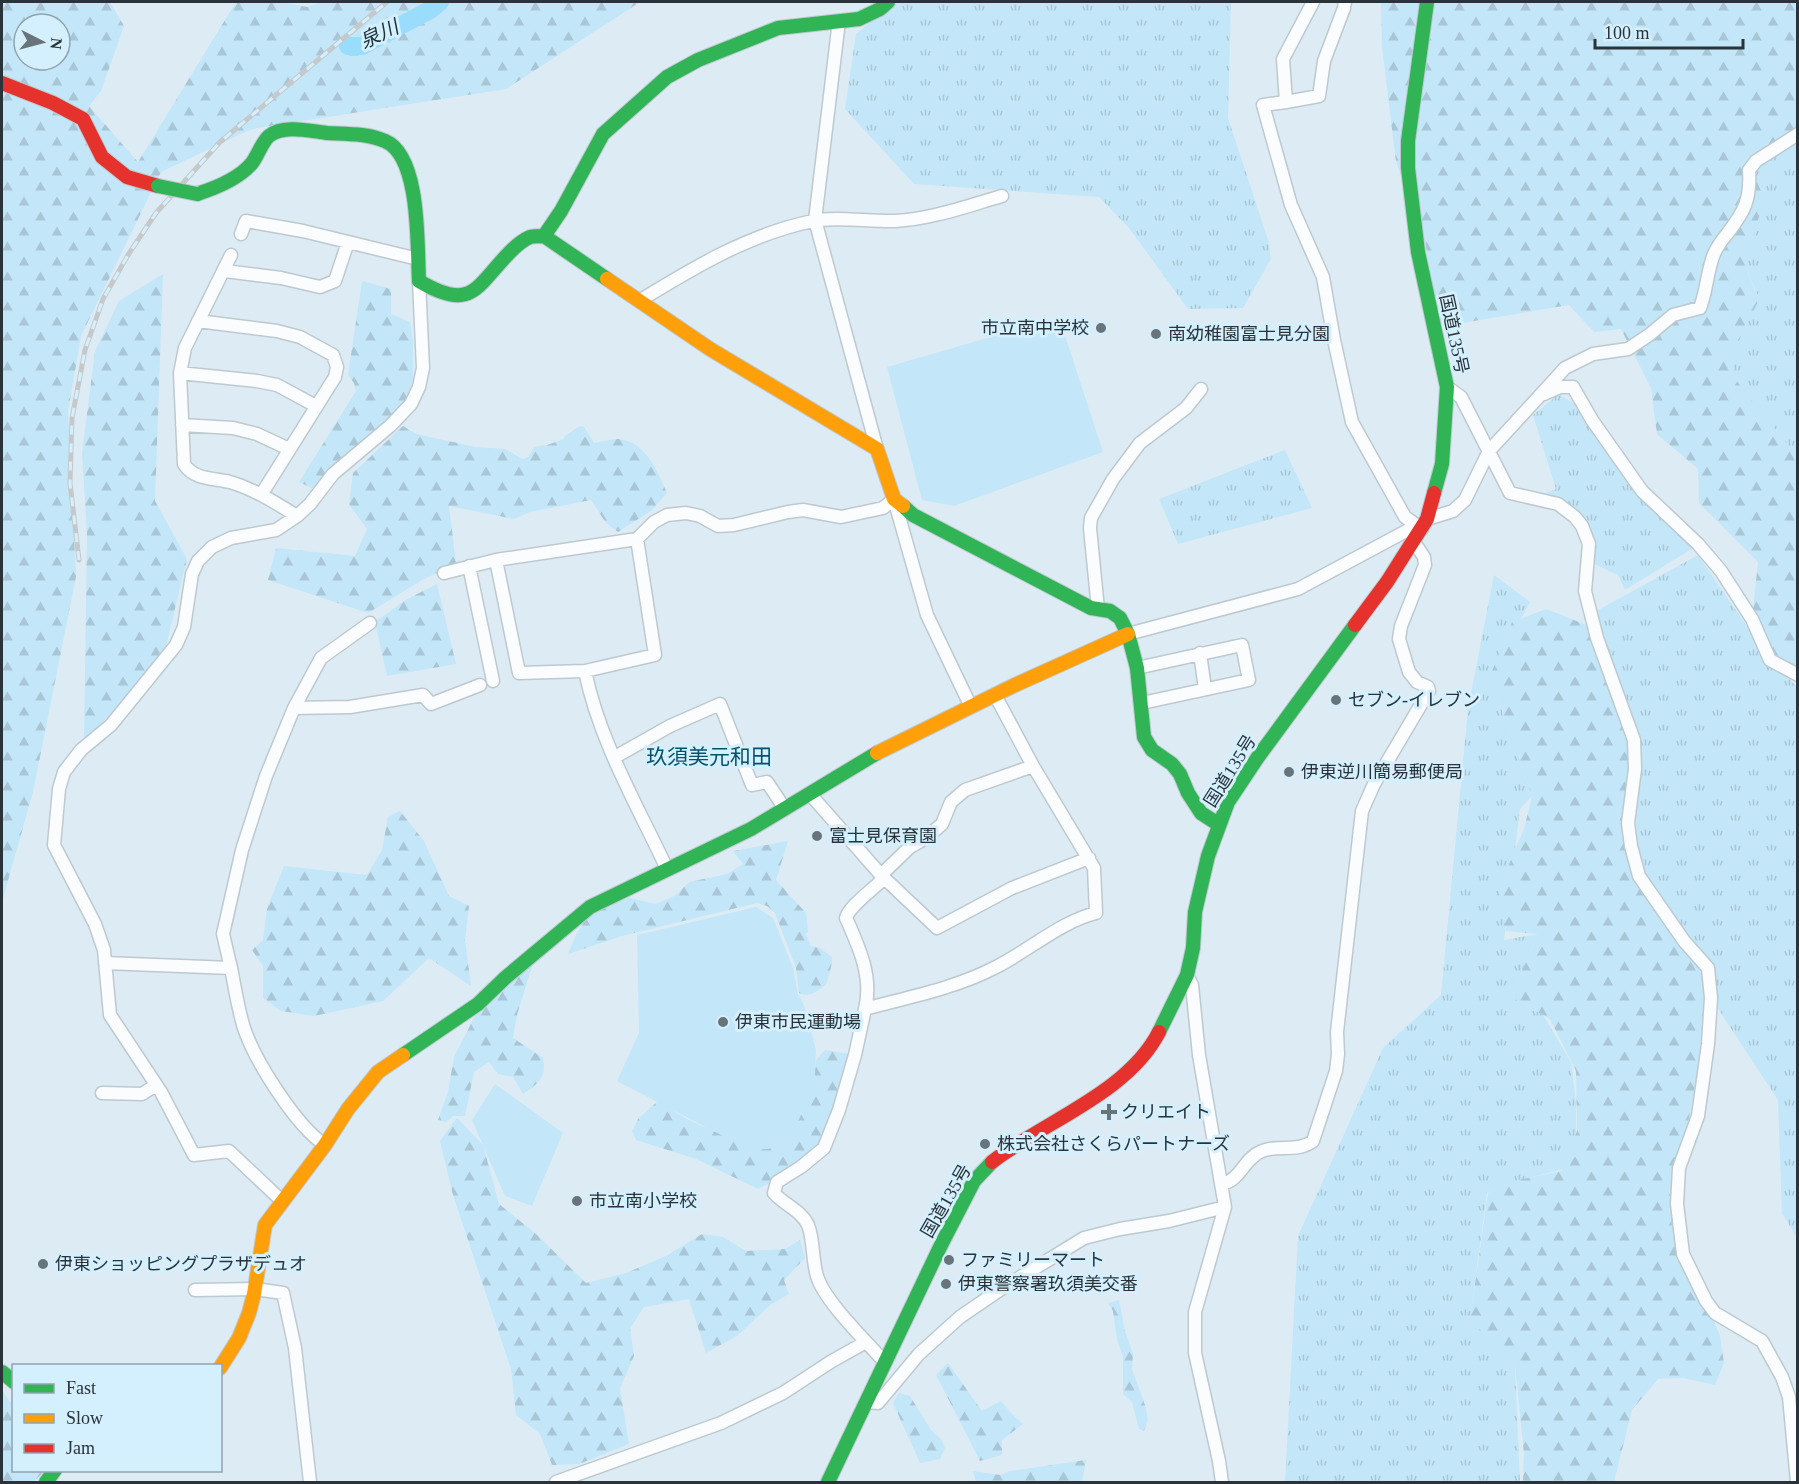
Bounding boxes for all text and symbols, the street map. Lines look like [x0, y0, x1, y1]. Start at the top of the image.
north arrow [12, 12, 72, 72]
scale bar [1595, 12, 1744, 50]
water label: 泉川 [356, 15, 404, 52]
text: 100 m [1604, 23, 1650, 43]
text: N [47, 37, 65, 51]
street label: 国道135号 [1436, 292, 1472, 376]
place label: 市立南中学校 [981, 318, 1089, 338]
marker: 市立南中学校 [1094, 321, 1108, 335]
place label: 南幼稚園富士見分園 [1168, 324, 1330, 344]
marker: 南幼稚園富士見分園 [1149, 327, 1163, 341]
place label: セブン-イレブン [1348, 690, 1480, 710]
marker: セブン-イレブン [1329, 693, 1343, 707]
street label: 国道135号 [1200, 731, 1260, 811]
district label: 玖須美元和田 [646, 745, 772, 769]
place label: 伊東逆川簡易郵便局 [1301, 762, 1463, 782]
marker: 伊東逆川簡易郵便局 [1282, 765, 1296, 779]
place label: 富士見保育園 [829, 826, 937, 846]
marker: 富士見保育園 [810, 829, 824, 843]
place label: 伊東市民運動場 [735, 1012, 861, 1032]
marker: 伊東市民運動場 [716, 1015, 730, 1029]
place label: クリエイト [1121, 1102, 1211, 1122]
marker: クリエイト [1102, 1105, 1116, 1119]
place label: 株式会社さくらパートナーズ [997, 1134, 1230, 1154]
marker: 株式会社さくらパートナーズ [978, 1137, 992, 1151]
street label: 国道135号 [917, 1161, 975, 1241]
place label: 市立南小学校 [589, 1191, 697, 1211]
marker: 市立南小学校 [570, 1194, 584, 1208]
place label: ファミリーマート [961, 1250, 1105, 1270]
marker: ファミリーマート [942, 1253, 956, 1267]
place label: 伊東ショッピングプラザデュオ [55, 1254, 307, 1274]
marker: 伊東ショッピングプラザデュオ [36, 1257, 50, 1271]
place label: 伊東警察署玖須美交番 [958, 1274, 1138, 1294]
marker: 伊東警察署玖須美交番 [939, 1277, 953, 1291]
legend [12, 1364, 222, 1472]
text: Fast [66, 1378, 96, 1398]
text: Slow [66, 1408, 103, 1428]
text: Jam [66, 1438, 95, 1458]

